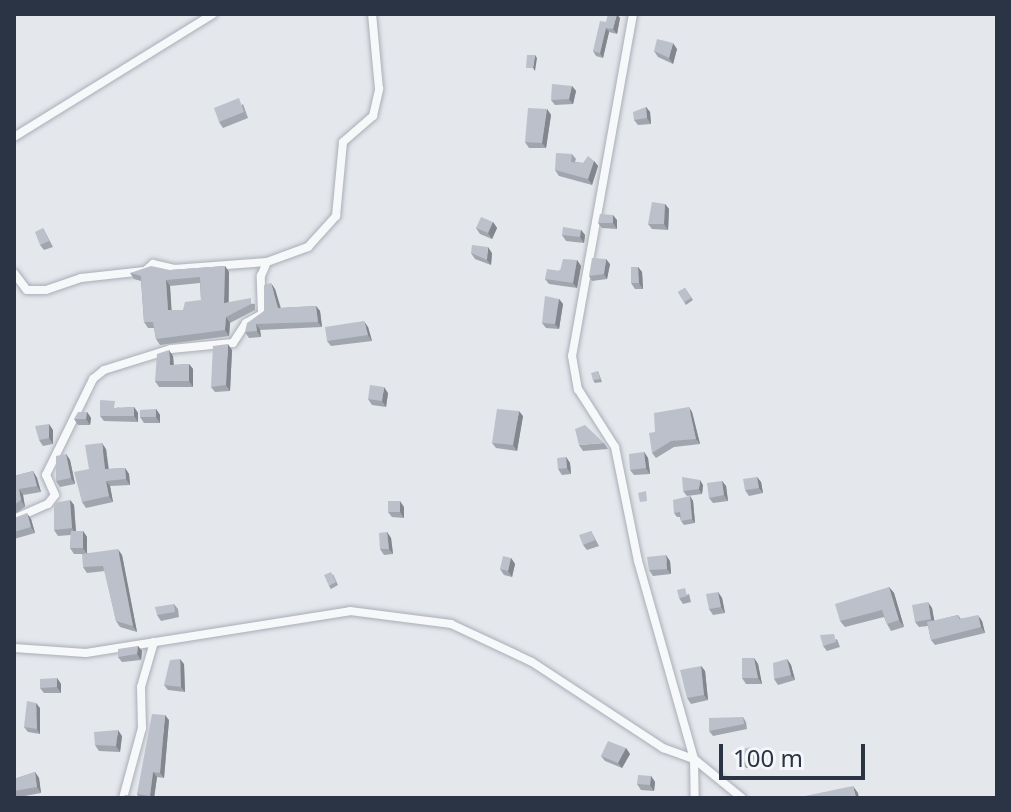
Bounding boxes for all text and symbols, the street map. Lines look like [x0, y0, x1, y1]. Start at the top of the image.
scale bar [723, 728, 869, 778]
text: 100 m [733, 741, 803, 774]

